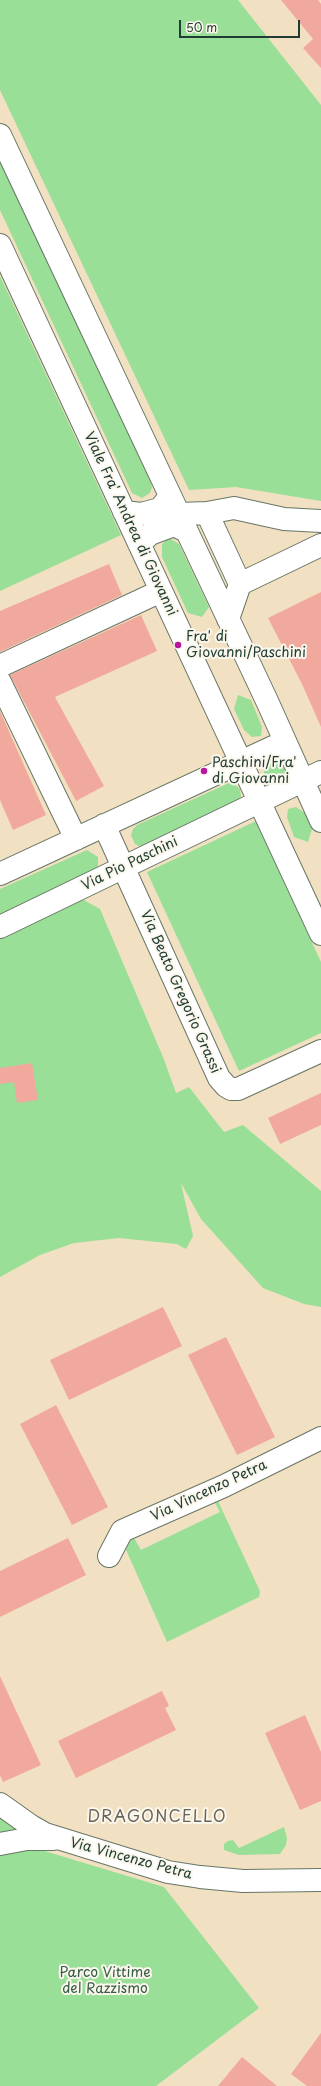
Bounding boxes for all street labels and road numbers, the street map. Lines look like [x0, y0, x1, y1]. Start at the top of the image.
street label: Viale Fra' Andrea di Giovanni [80, 429, 180, 619]
street label: Via Pio Paschini [79, 833, 181, 895]
street label: Via Beato Gregorio Grassi [136, 908, 224, 1076]
street label: Via Vincenzo Petra [148, 1457, 270, 1525]
street label: Via Vincenzo Petra [68, 1835, 194, 1883]

